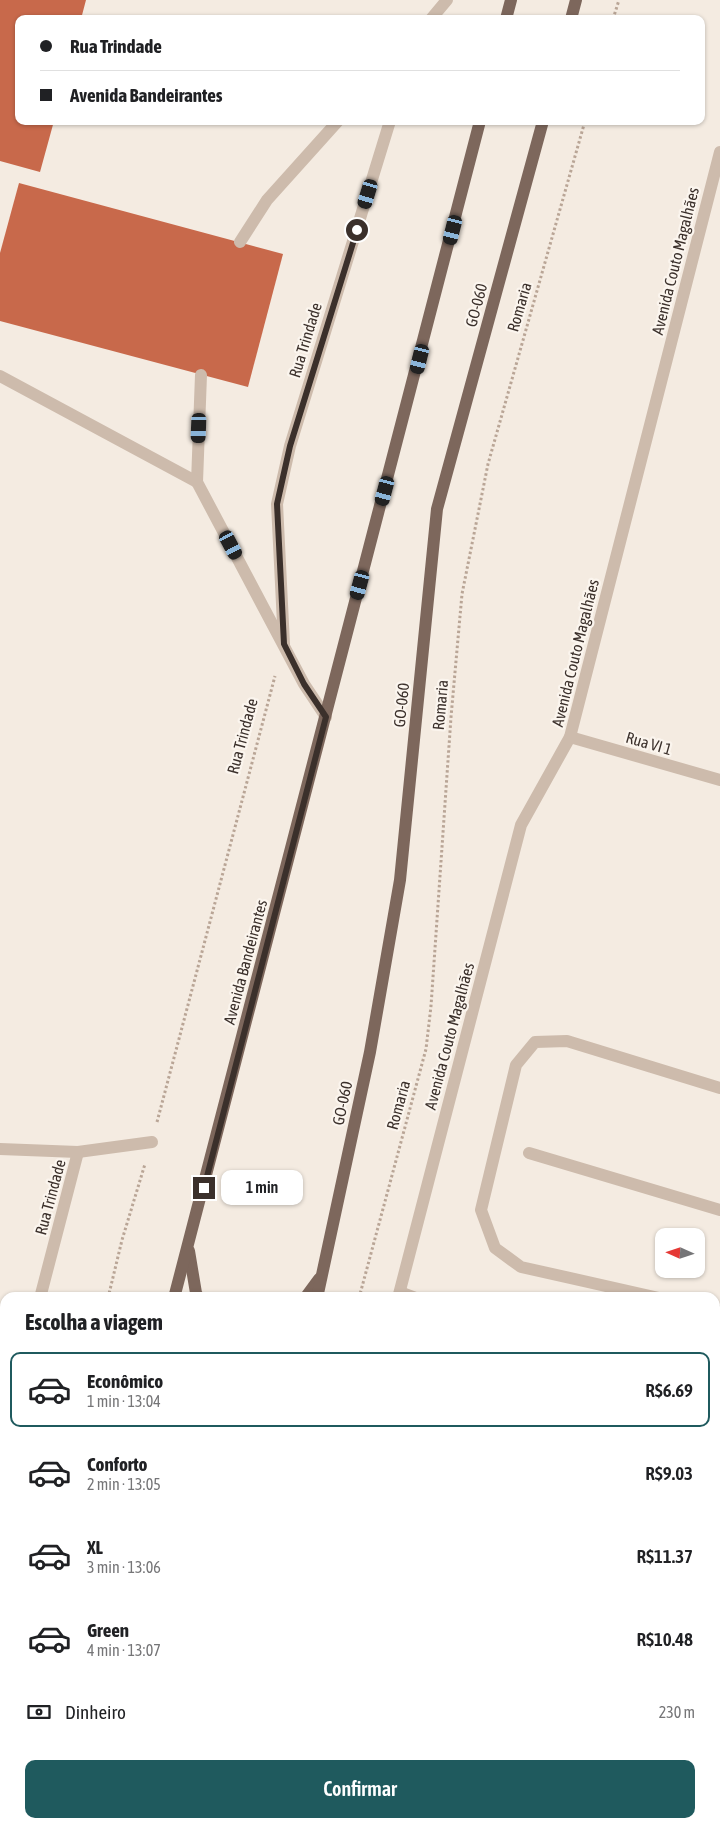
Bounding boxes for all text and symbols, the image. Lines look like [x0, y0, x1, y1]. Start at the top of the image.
text: Rua Trindade [70, 35, 162, 57]
text: Avenida Bandeirantes [70, 84, 223, 106]
car [356, 177, 379, 211]
street label: Avenida Couto Magalhães [648, 185, 703, 337]
car [442, 214, 463, 246]
route start [346, 219, 368, 241]
street label: Romaria [503, 280, 535, 334]
street label: GO-060 [462, 281, 490, 329]
street label: Rua Trindade [285, 300, 325, 380]
car [409, 343, 430, 375]
car [190, 413, 207, 443]
car [373, 475, 396, 507]
car [217, 528, 244, 562]
car [348, 569, 371, 601]
street label: Avenida Couto Magalhães [548, 577, 603, 729]
street label: Romaria [429, 679, 451, 731]
street label: GO-060 [390, 682, 412, 728]
street label: Rua Trindade [223, 696, 261, 776]
street label: Rua VI 1 [624, 728, 674, 758]
street label: Avenida Bandeirantes [220, 897, 270, 1026]
street label: Avenida Couto Magalhães [421, 960, 478, 1112]
street label: Romaria [383, 1078, 413, 1132]
street label: GO-060 [329, 1079, 355, 1127]
street label: Rua Trindade [31, 1157, 69, 1237]
callout: 1 min [222, 1170, 304, 1206]
route end [193, 1177, 215, 1199]
text: 1 min [246, 1178, 278, 1196]
north arrow [655, 1228, 705, 1278]
map controls [655, 1228, 705, 1278]
text: Escolha a viagem [25, 1309, 163, 1335]
icon: car [27, 1367, 72, 1412]
text: Econômico [87, 1370, 163, 1392]
text: R$6.69 [645, 1379, 693, 1401]
text: 1 min · 13:04 [87, 1392, 161, 1410]
icon: car [27, 1450, 72, 1495]
text: Conforto [87, 1453, 148, 1475]
text: R$9.03 [645, 1462, 693, 1484]
text: 2 min · 13:05 [87, 1475, 161, 1493]
icon: car [27, 1533, 72, 1578]
text: XL [87, 1536, 103, 1558]
text: R$11.37 [636, 1545, 693, 1567]
text: 3 min · 13:06 [87, 1558, 161, 1576]
icon: car [27, 1616, 72, 1661]
text: Green [87, 1619, 129, 1641]
text: R$10.48 [636, 1628, 693, 1650]
text: 4 min · 13:07 [87, 1641, 161, 1659]
icon: cash [25, 1698, 53, 1726]
text: Dinheiro [65, 1701, 126, 1723]
text: 230 m [659, 1703, 695, 1721]
button: Confirmar [25, 1760, 695, 1818]

